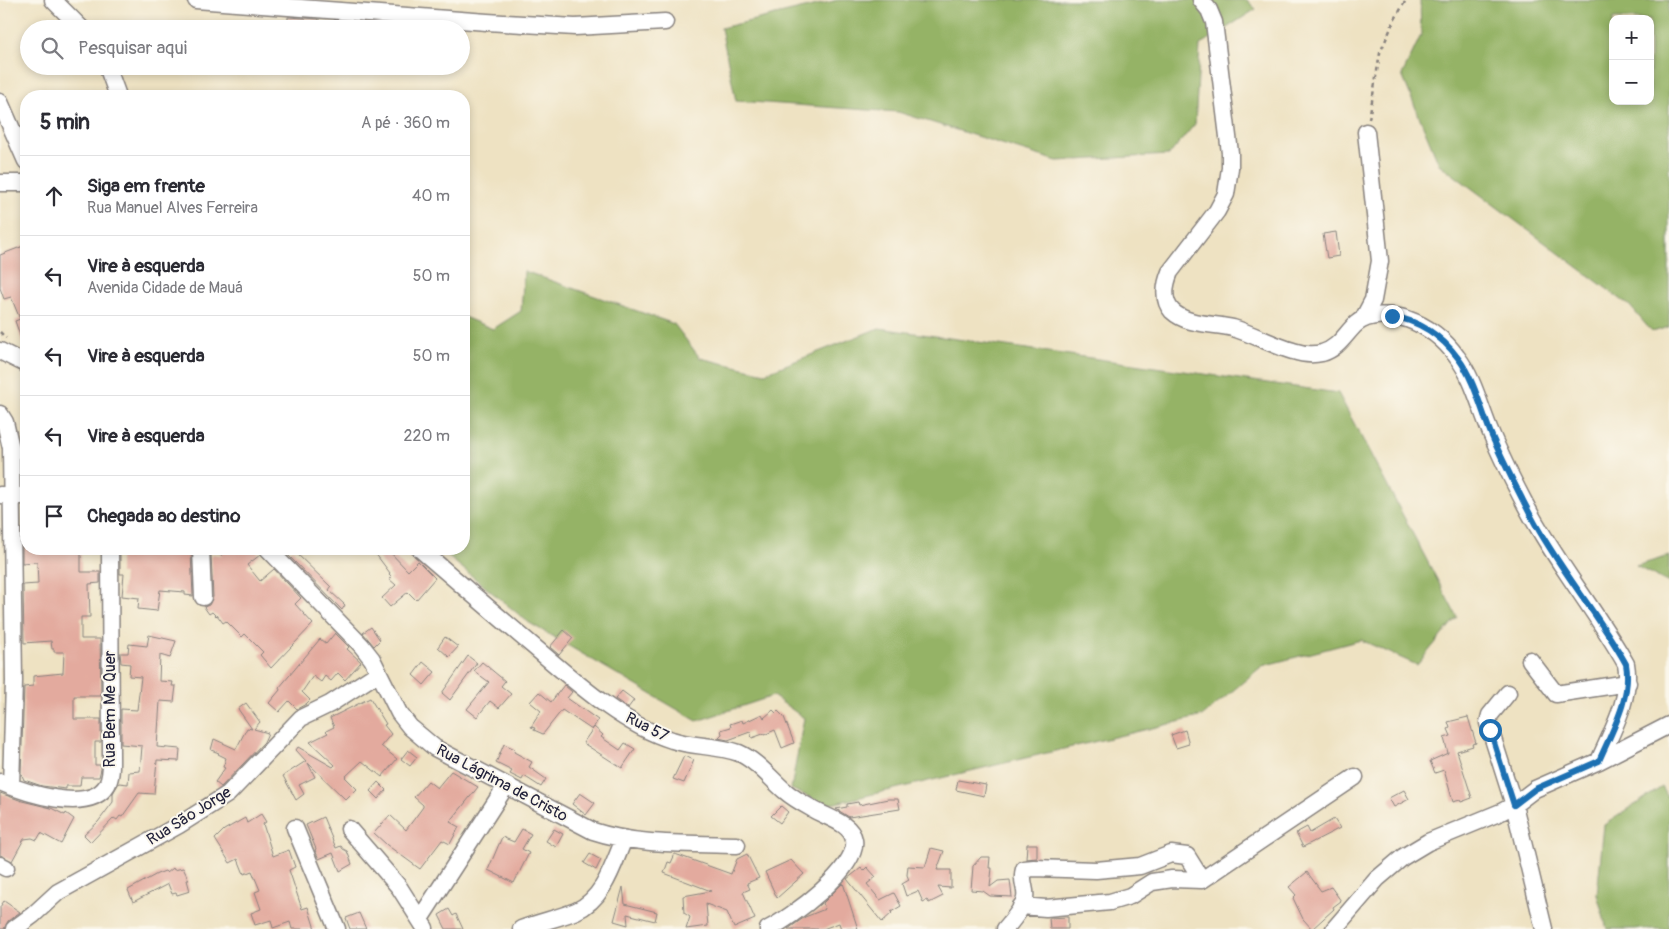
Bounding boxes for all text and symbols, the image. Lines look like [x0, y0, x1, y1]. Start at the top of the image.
map controls [1609, 15, 1654, 105]
button: + [1609, 15, 1654, 60]
search box [20, 20, 470, 75]
icon: search [38, 34, 66, 62]
text: Pesquisar aqui [78, 36, 187, 60]
button: − [1609, 60, 1654, 105]
text: 5 min [40, 109, 90, 136]
text: A pé · 360 m [361, 113, 450, 133]
text: Siga em frente [87, 174, 205, 198]
icon: ahead [40, 182, 68, 210]
text: 40 m [412, 186, 450, 206]
text: Rua Manuel Alves Ferreira [87, 198, 258, 218]
text: Vire à esquerda [87, 254, 205, 278]
icon: left [40, 262, 68, 290]
text: 50 m [413, 266, 450, 286]
text: Avenida Cidade de Mauá [87, 278, 243, 298]
route end [1381, 305, 1404, 328]
icon: left [40, 342, 68, 370]
text: Vire à esquerda [87, 344, 205, 368]
text: 50 m [413, 346, 450, 366]
icon: left [40, 422, 68, 450]
text: Vire à esquerda [87, 424, 205, 448]
text: 220 m [404, 426, 450, 446]
icon: arrive [40, 502, 68, 530]
text: Chegada ao destino [87, 504, 240, 528]
street label: Rua Bem Me Quer [100, 650, 120, 768]
street label: Rua 57 [622, 708, 672, 746]
route start [1479, 719, 1502, 742]
street label: Rua Lágrima de Cristo [433, 740, 572, 826]
street label: Rua São Jorge [143, 782, 235, 850]

